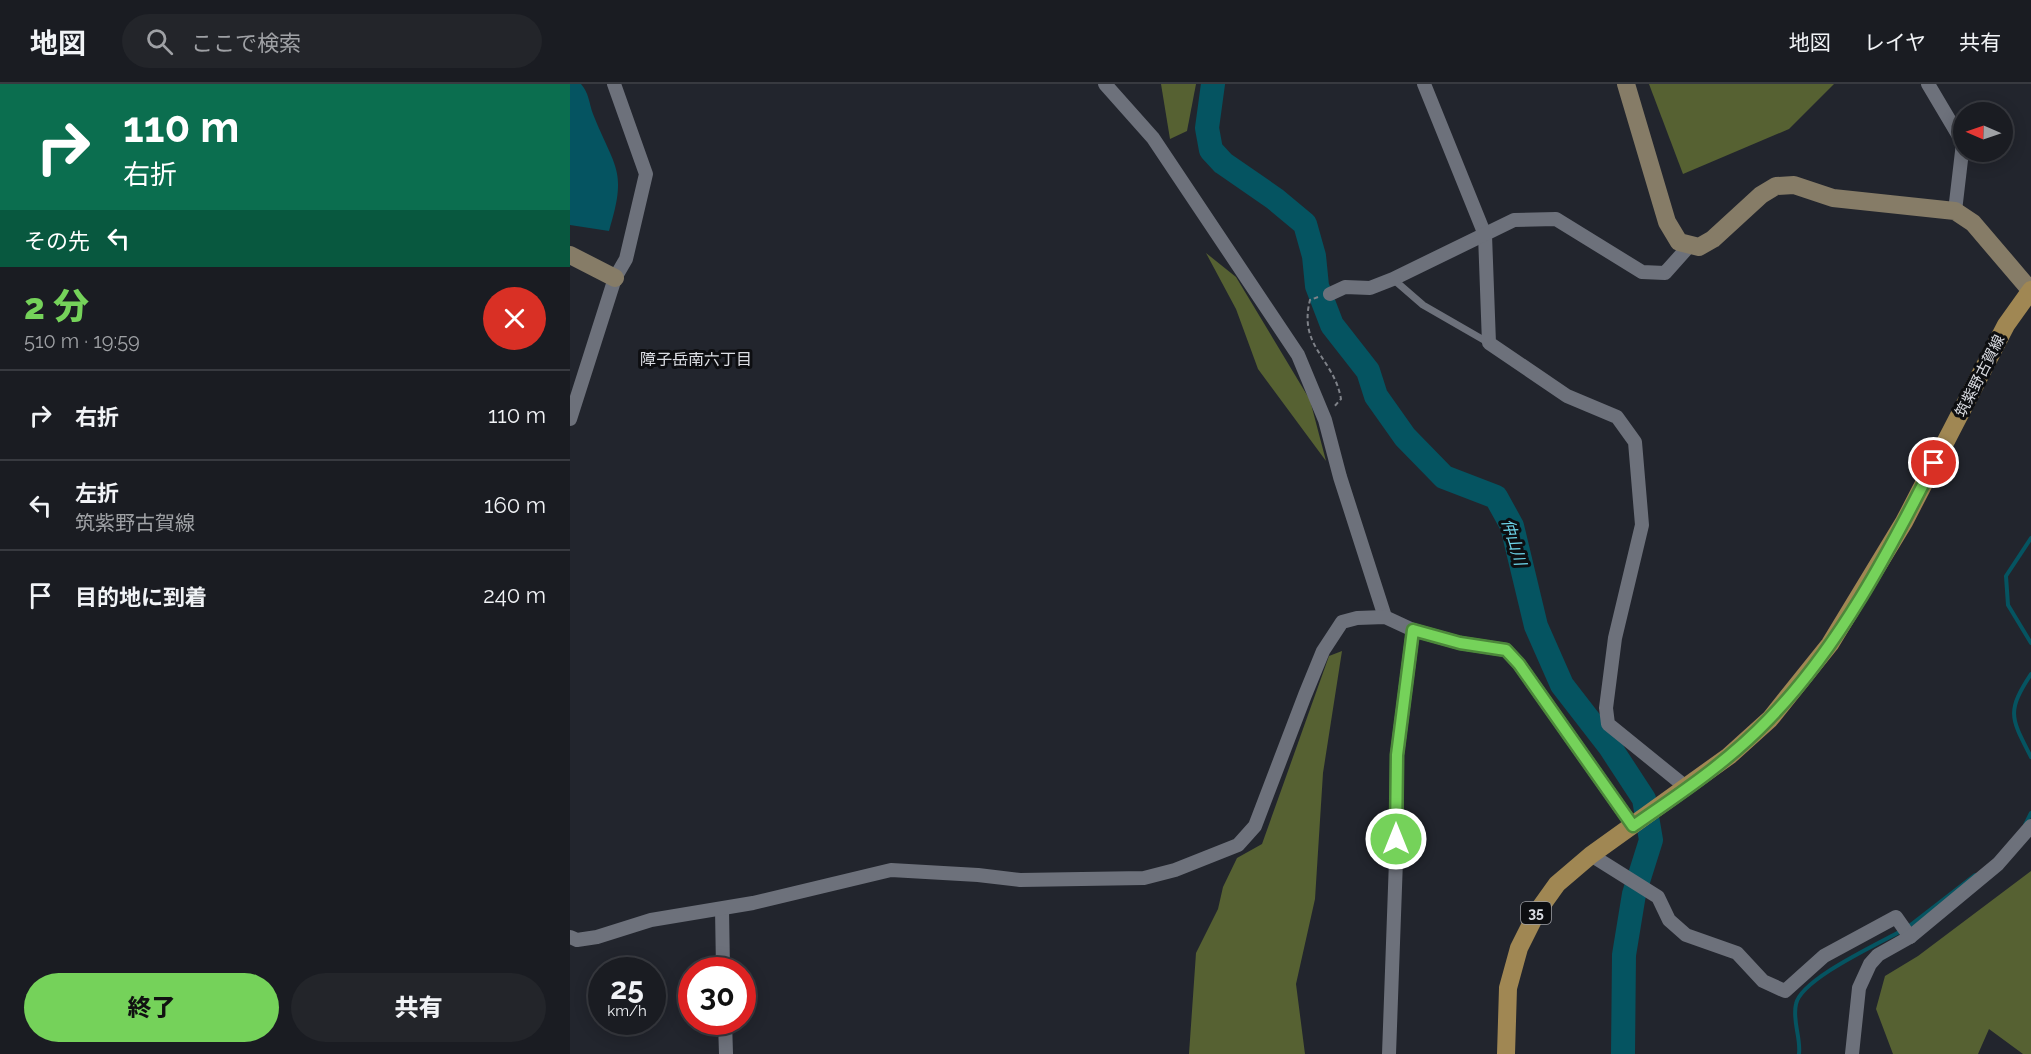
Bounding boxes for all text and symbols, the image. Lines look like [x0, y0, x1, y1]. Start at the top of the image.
search box [122, 14, 542, 68]
icon: search [143, 25, 176, 58]
text: 地図 [30, 27, 86, 60]
text: ここで検索 [191, 30, 301, 56]
text: 地図 [1789, 30, 1831, 55]
text: レイヤ [1864, 30, 1926, 55]
text: 共有 [1959, 30, 2001, 55]
north arrow [1953, 102, 2013, 162]
map controls [1953, 102, 2013, 162]
text: 110 m [123, 103, 239, 152]
icon: right [24, 108, 102, 186]
text: 右折 [123, 159, 177, 190]
icon: left [102, 222, 135, 255]
text: その先 [24, 228, 90, 254]
text: 2 分 [24, 285, 89, 327]
button: close [483, 287, 546, 350]
text: 510 m · 19:59 [24, 329, 140, 353]
street label: 筑紫野古賀線 [1952, 332, 2008, 420]
district label: 障子岳南六丁目 [640, 350, 752, 369]
icon: right [24, 399, 57, 432]
text: 110 m [488, 402, 546, 428]
text: 右折 [75, 404, 119, 430]
pin [1908, 437, 1959, 488]
icon: arrive [1917, 446, 1950, 479]
text: 左折 [75, 480, 119, 506]
icon: left [24, 489, 57, 522]
text: 160 m [484, 492, 546, 518]
text: 筑紫野古賀線 [75, 511, 195, 535]
water label: 仲山川 [1498, 516, 1531, 570]
icon: arrive [24, 579, 57, 612]
text: 240 m [483, 582, 546, 608]
text: 目的地に到着 [75, 584, 207, 610]
position arrow [1364, 807, 1428, 871]
road number: 35 [1521, 902, 1551, 924]
speed limit sign: 30 [678, 957, 756, 1035]
text: 25 [610, 971, 644, 1006]
button: 終了 [24, 973, 279, 1042]
button: 共有 [291, 973, 546, 1042]
text: km/h [607, 1002, 647, 1020]

